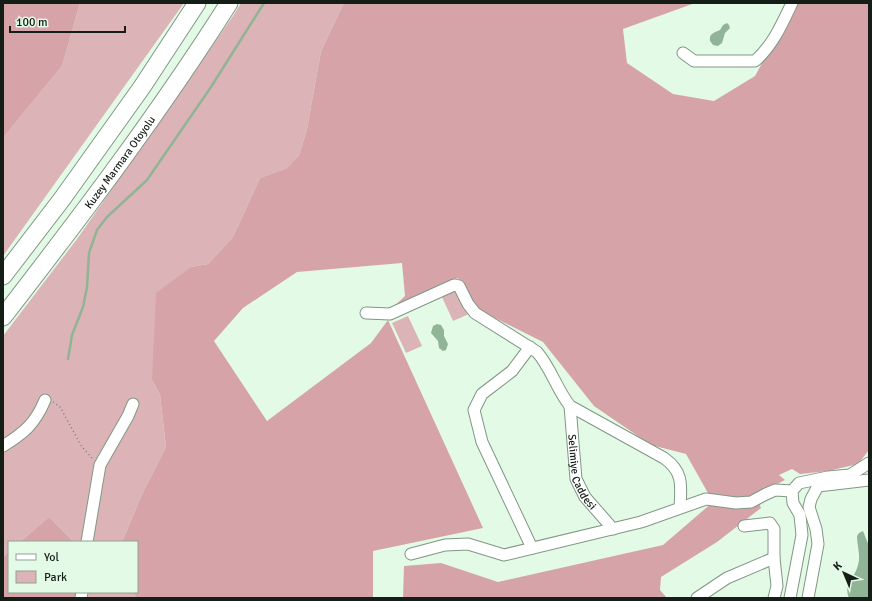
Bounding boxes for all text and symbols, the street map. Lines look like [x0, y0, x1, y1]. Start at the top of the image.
scale bar [10, 8, 125, 34]
text: 100 m [16, 15, 48, 30]
street label: Kuzey Marmara Otoyolu [82, 113, 158, 211]
street label: Selimiye Caddesi [566, 434, 599, 512]
legend [8, 541, 138, 593]
text: Yol [44, 550, 60, 565]
north arrow [824, 553, 864, 593]
text: K [830, 559, 844, 573]
text: Park [44, 570, 67, 585]

